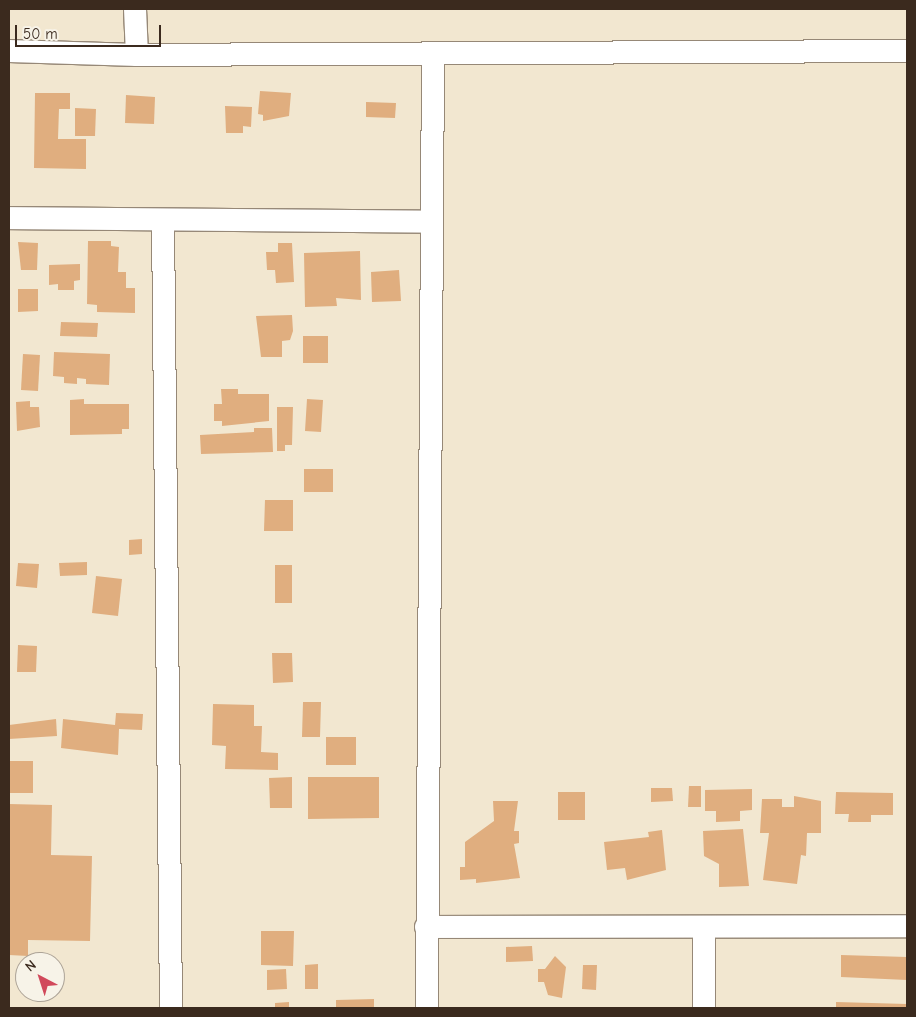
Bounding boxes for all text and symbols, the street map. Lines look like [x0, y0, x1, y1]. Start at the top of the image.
scale bar [18, 15, 164, 47]
text: 50 m [23, 25, 58, 43]
north arrow [15, 952, 65, 1002]
text: N [22, 956, 40, 975]

